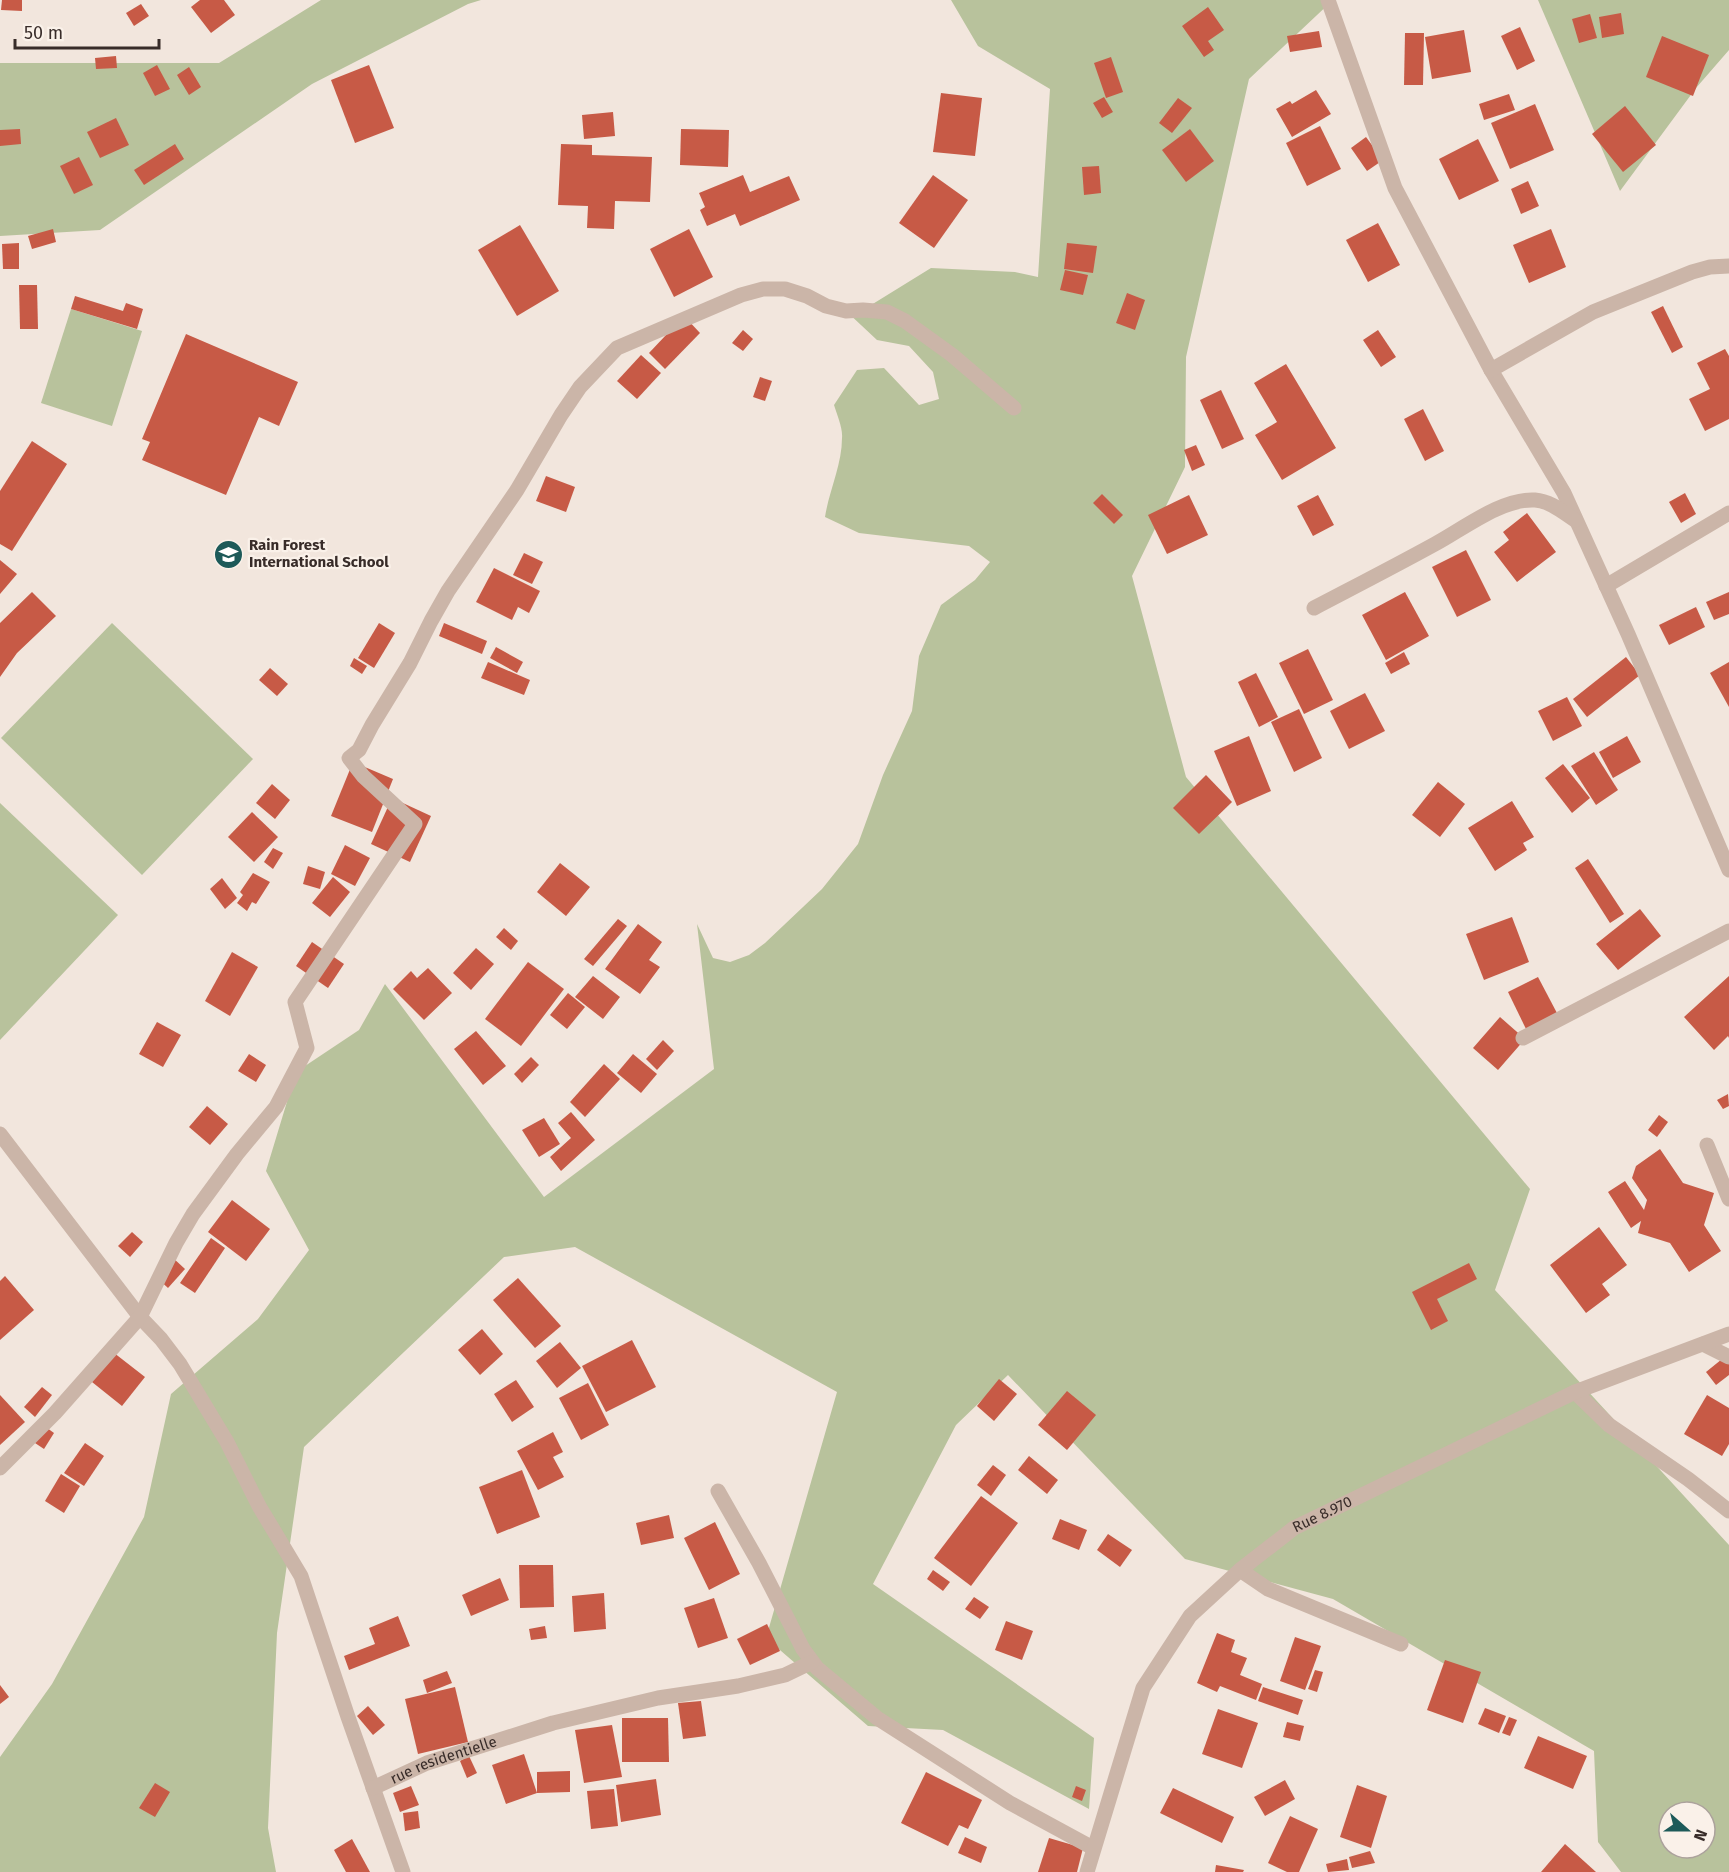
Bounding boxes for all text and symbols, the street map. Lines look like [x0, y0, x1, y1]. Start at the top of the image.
scale bar [15, 12, 159, 50]
text: 50 m [24, 22, 63, 44]
place label: Rain Forest International School [249, 536, 389, 571]
school or university icon: Rain Forest International School [212, 538, 244, 570]
street label: Rue 8.970 [1289, 1492, 1355, 1536]
street label: rue residentielle [387, 1732, 499, 1788]
north arrow [1657, 1800, 1717, 1860]
text: N [1690, 1827, 1711, 1844]

